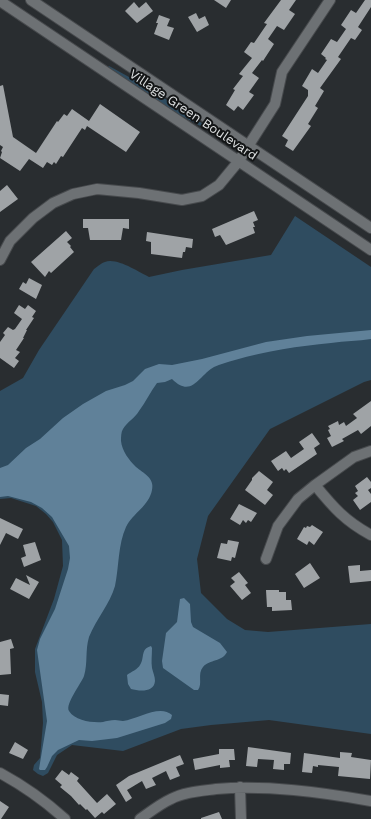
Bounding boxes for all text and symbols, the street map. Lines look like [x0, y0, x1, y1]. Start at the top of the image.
street label: Village Green Boulevard [126, 66, 260, 164]

